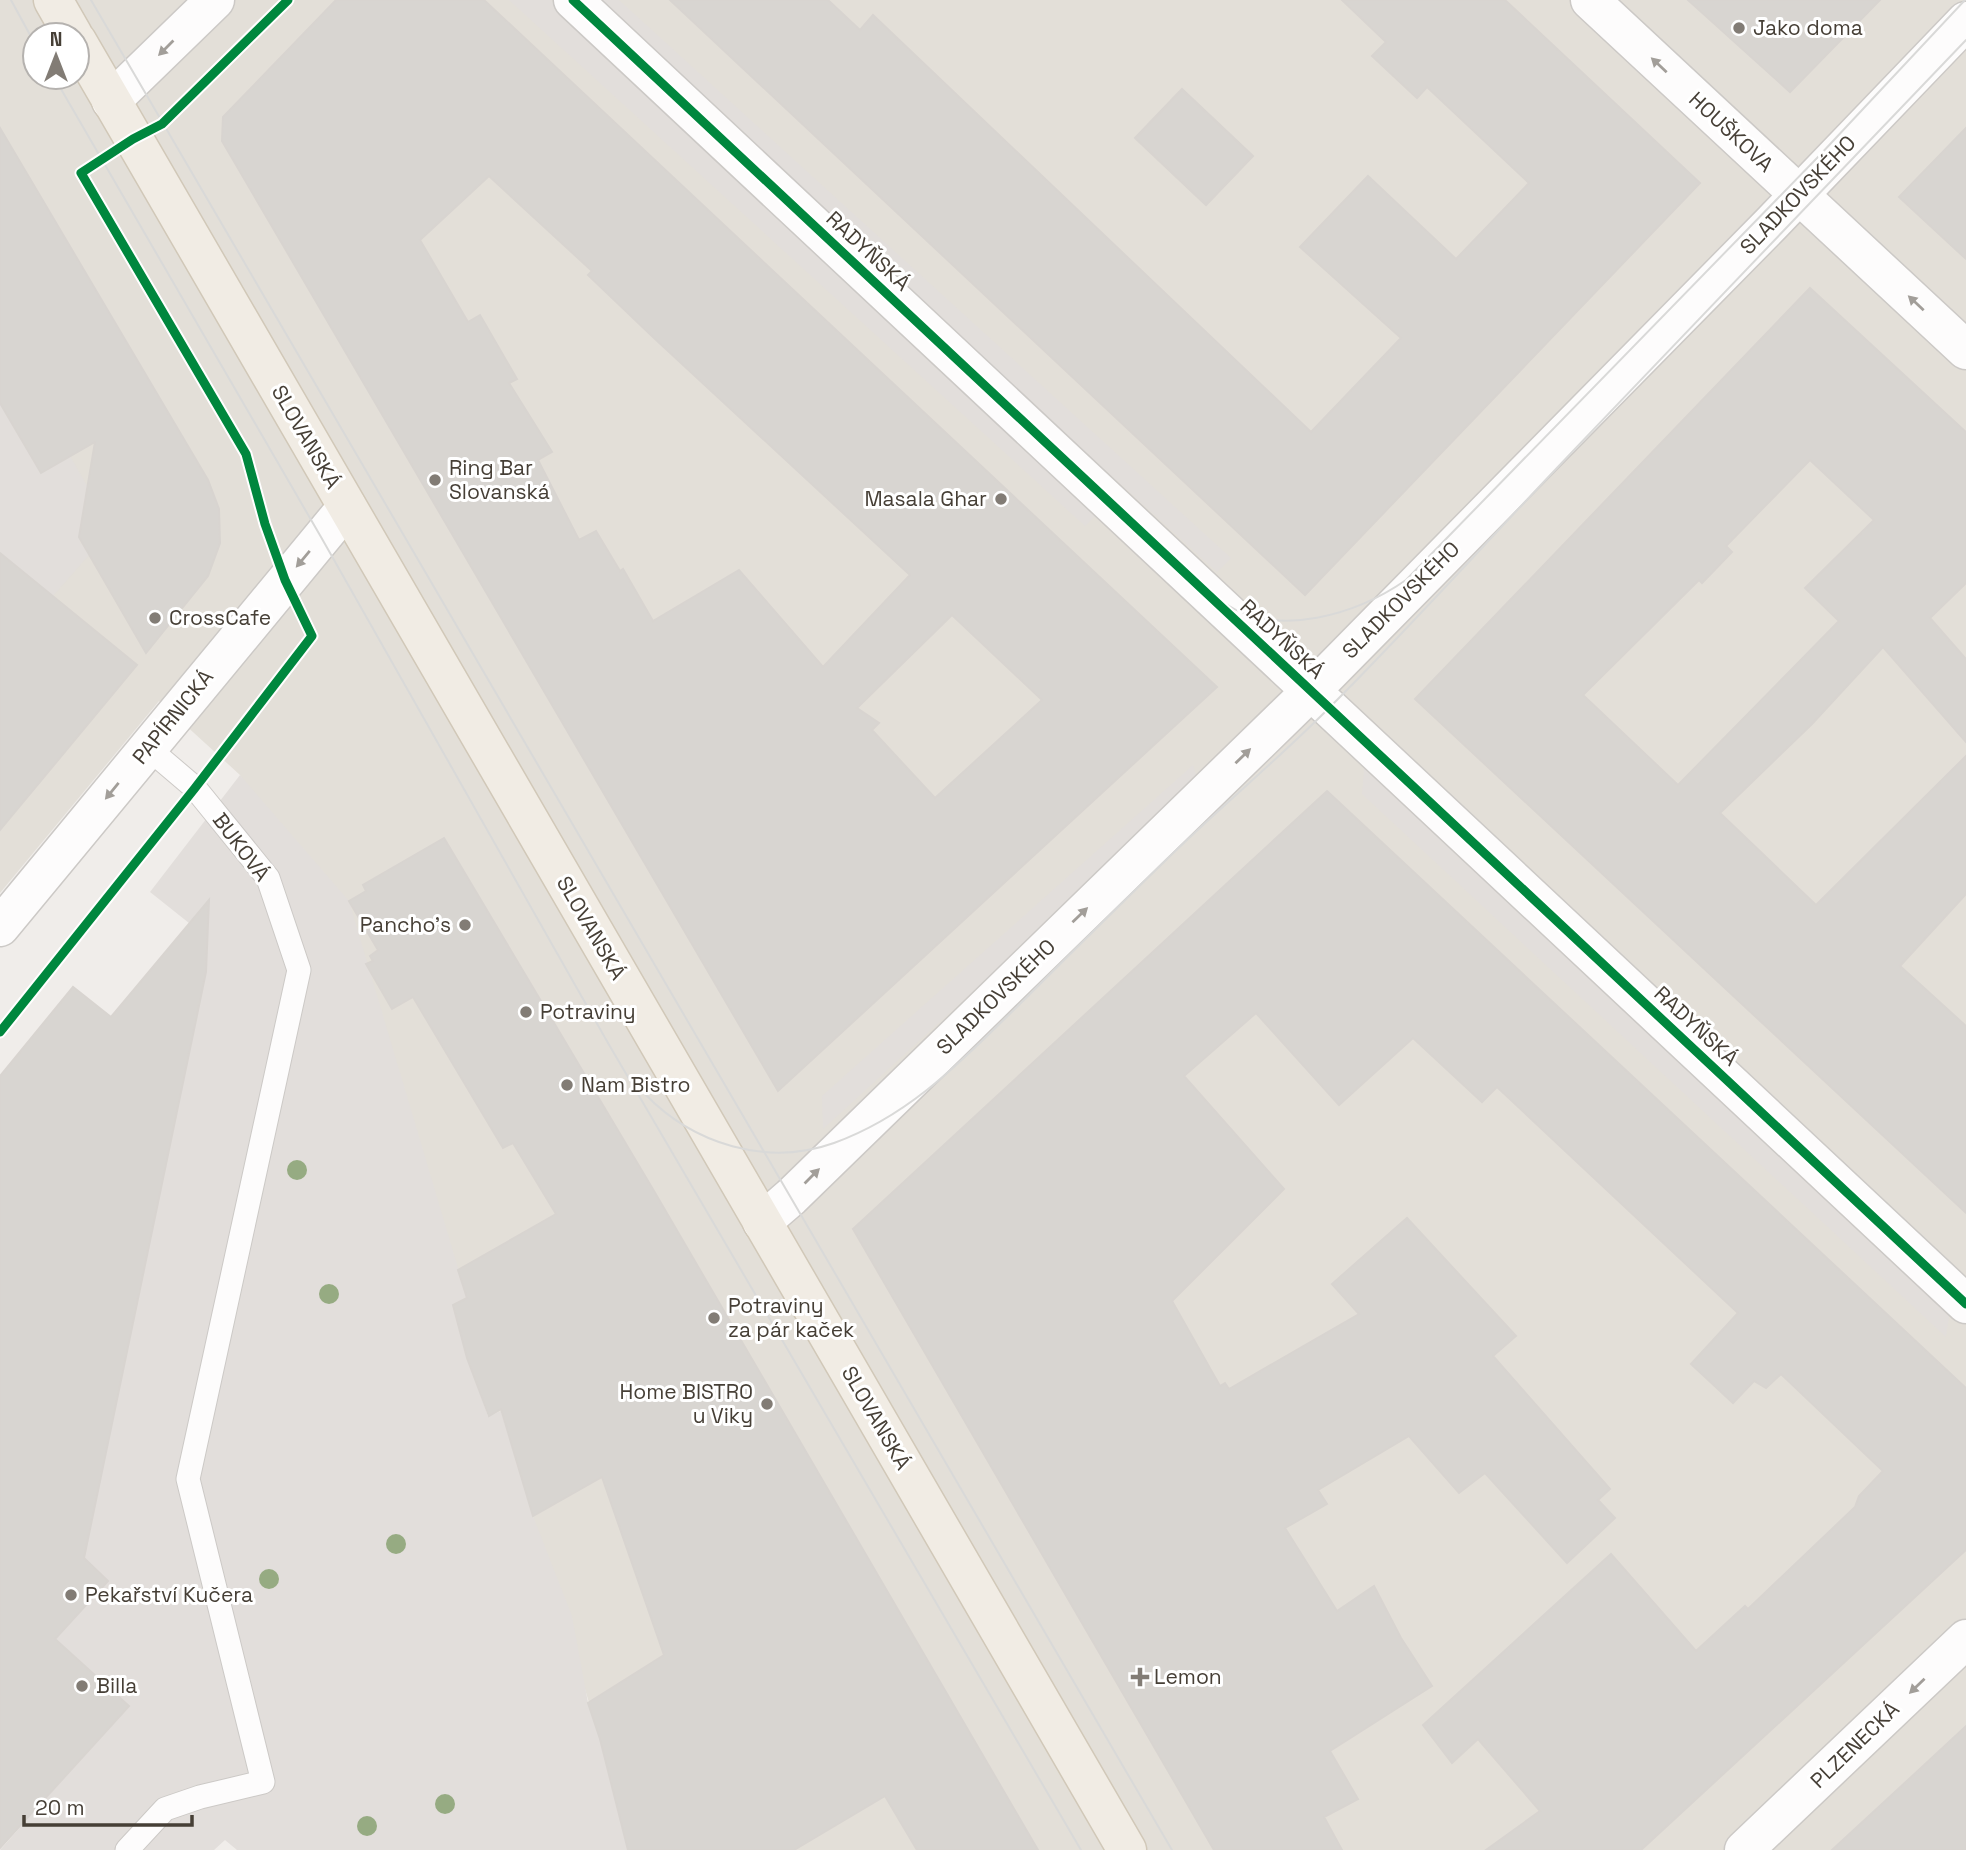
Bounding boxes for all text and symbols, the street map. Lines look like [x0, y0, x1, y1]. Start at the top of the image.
place label: Jako doma [1753, 14, 1863, 41]
marker: Jako doma [1731, 20, 1747, 36]
north arrow [21, 21, 91, 91]
text: N [50, 27, 62, 52]
one-way arrow [158, 40, 175, 57]
one-way arrow [1651, 57, 1668, 73]
street label: HOUŠKOVA [1683, 86, 1779, 178]
street label: SLADKOVSKÉHO [1734, 129, 1861, 260]
street label: RADYŇSKÁ [821, 205, 916, 296]
one-way arrow [1908, 296, 1925, 312]
street label: SLOVANSKÁ [266, 380, 347, 494]
place label: Ring Bar Slovanská [449, 454, 550, 505]
marker: Ring Bar Slovanská [427, 472, 443, 488]
place label: Masala Ghar [864, 485, 987, 512]
marker: Masala Ghar [993, 491, 1009, 507]
street label: SLADKOVSKÉHO [1336, 535, 1465, 664]
one-way arrow [295, 550, 311, 568]
street label: RADYŇSKÁ [1235, 593, 1330, 684]
place label: CrossCafe [169, 604, 271, 631]
marker: CrossCafe [147, 610, 163, 626]
street label: PAPÍRNICKÁ [126, 664, 219, 770]
one-way arrow [1235, 748, 1252, 765]
one-way arrow [105, 783, 120, 800]
street label: BUKOVÁ [207, 807, 276, 886]
street label: SLOVANSKÁ [551, 871, 632, 985]
one-way arrow [1072, 907, 1088, 924]
place label: Pancho's [360, 911, 451, 938]
marker: Pancho's [457, 917, 473, 933]
street label: SLADKOVSKÉHO [930, 933, 1061, 1060]
street label: RADYŇSKÁ [1649, 980, 1744, 1071]
place label: Potraviny [540, 998, 636, 1025]
marker: Potraviny [518, 1004, 534, 1020]
place label: Nam Bistro [581, 1071, 691, 1098]
marker: Nam Bistro [559, 1077, 575, 1093]
one-way arrow [804, 1168, 821, 1185]
place label: Potraviny za pár kaček [728, 1292, 854, 1343]
marker: Potraviny za pár kaček [706, 1310, 722, 1326]
street label: SLOVANSKÁ [836, 1361, 917, 1475]
place label: Home BISTRO u Viky [619, 1378, 753, 1429]
marker: Home BISTRO u Viky [759, 1396, 775, 1412]
place label: Pekařství Kučera [85, 1581, 253, 1608]
marker: Pekařství Kučera [63, 1587, 79, 1603]
place label: Lemon [1154, 1663, 1222, 1690]
marker: Lemon [1132, 1669, 1148, 1685]
place label: Billa [96, 1672, 137, 1699]
marker: Billa [74, 1678, 90, 1694]
one-way arrow [1908, 1678, 1925, 1695]
street label: PLZENECKÁ [1805, 1696, 1905, 1794]
scale bar [24, 1784, 192, 1828]
text: 20 m [35, 1794, 85, 1821]

